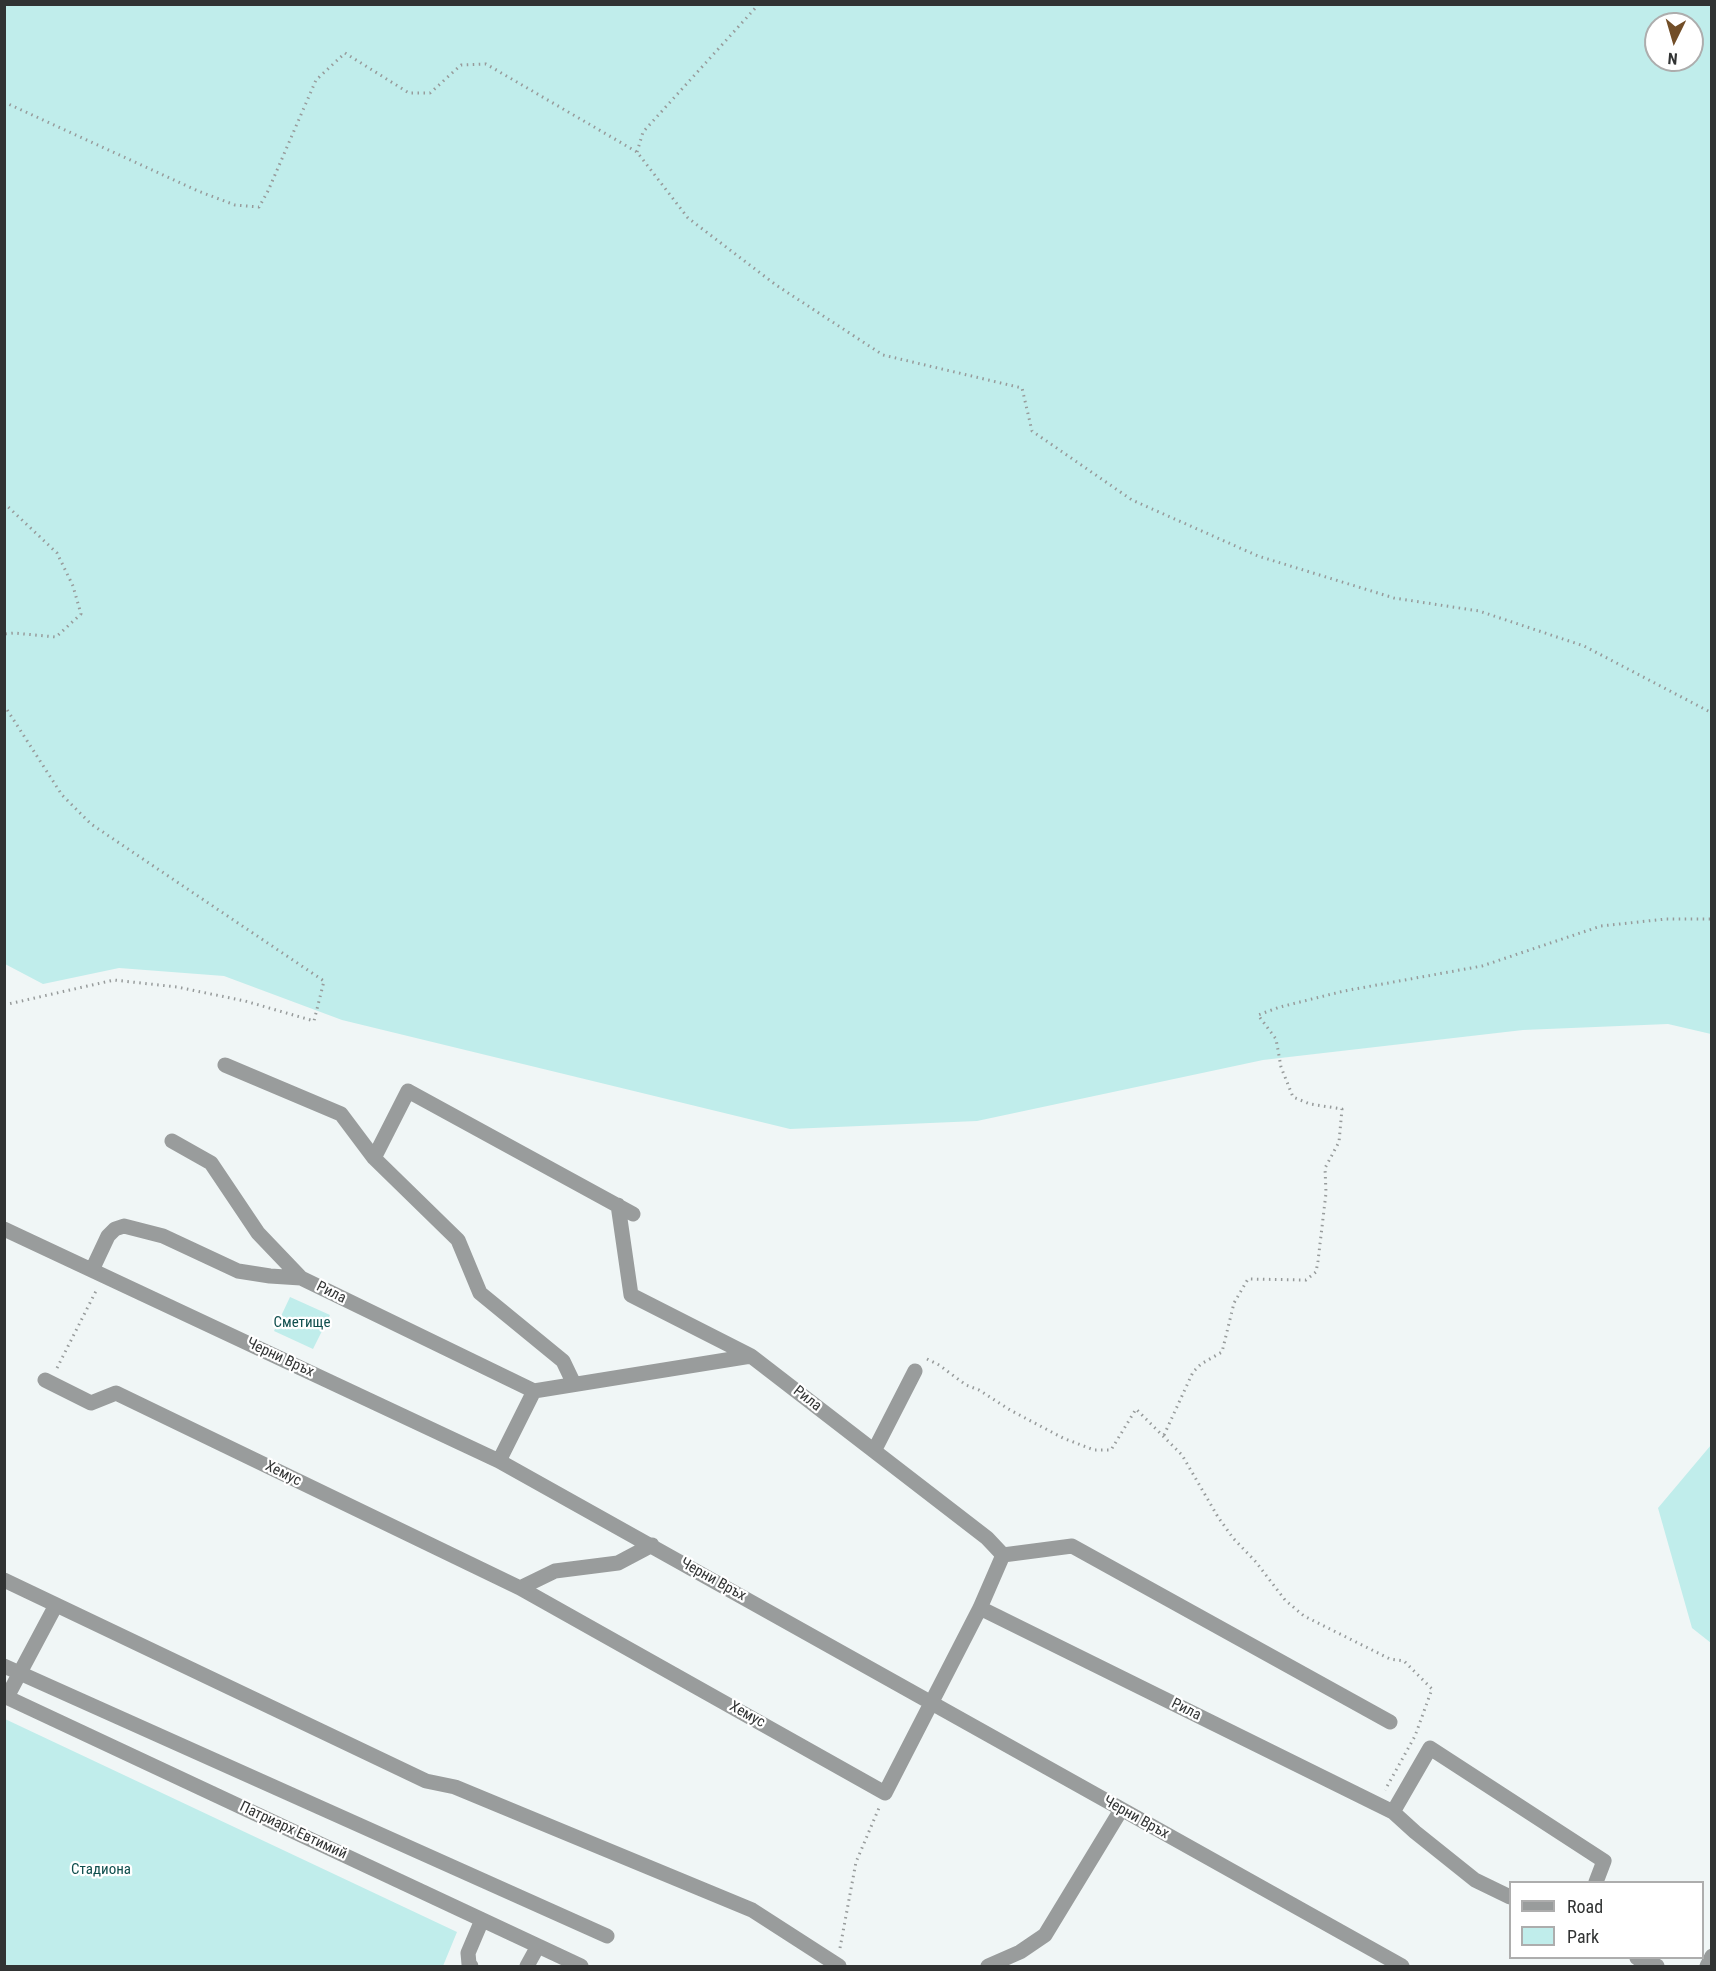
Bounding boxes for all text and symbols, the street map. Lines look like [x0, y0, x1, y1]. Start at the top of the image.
north arrow [1644, 12, 1704, 72]
text: N [1667, 49, 1678, 68]
street label: Рила [313, 1278, 349, 1308]
park label: Сметище [273, 1314, 331, 1332]
street label: Черни Връх [243, 1335, 317, 1381]
street label: Рила [789, 1382, 825, 1416]
street label: Хемус [262, 1458, 304, 1490]
street label: Черни Връх [677, 1555, 749, 1605]
street label: Рила [1168, 1695, 1204, 1725]
street label: Хемус [726, 1698, 768, 1732]
street label: Черни Връх [1100, 1793, 1172, 1843]
street label: Патриарх Евтимий [237, 1798, 349, 1864]
park label: Стадиона [71, 1861, 131, 1879]
legend [1509, 1881, 1704, 1959]
text: Road [1567, 1896, 1603, 1917]
text: Park [1567, 1926, 1599, 1947]

